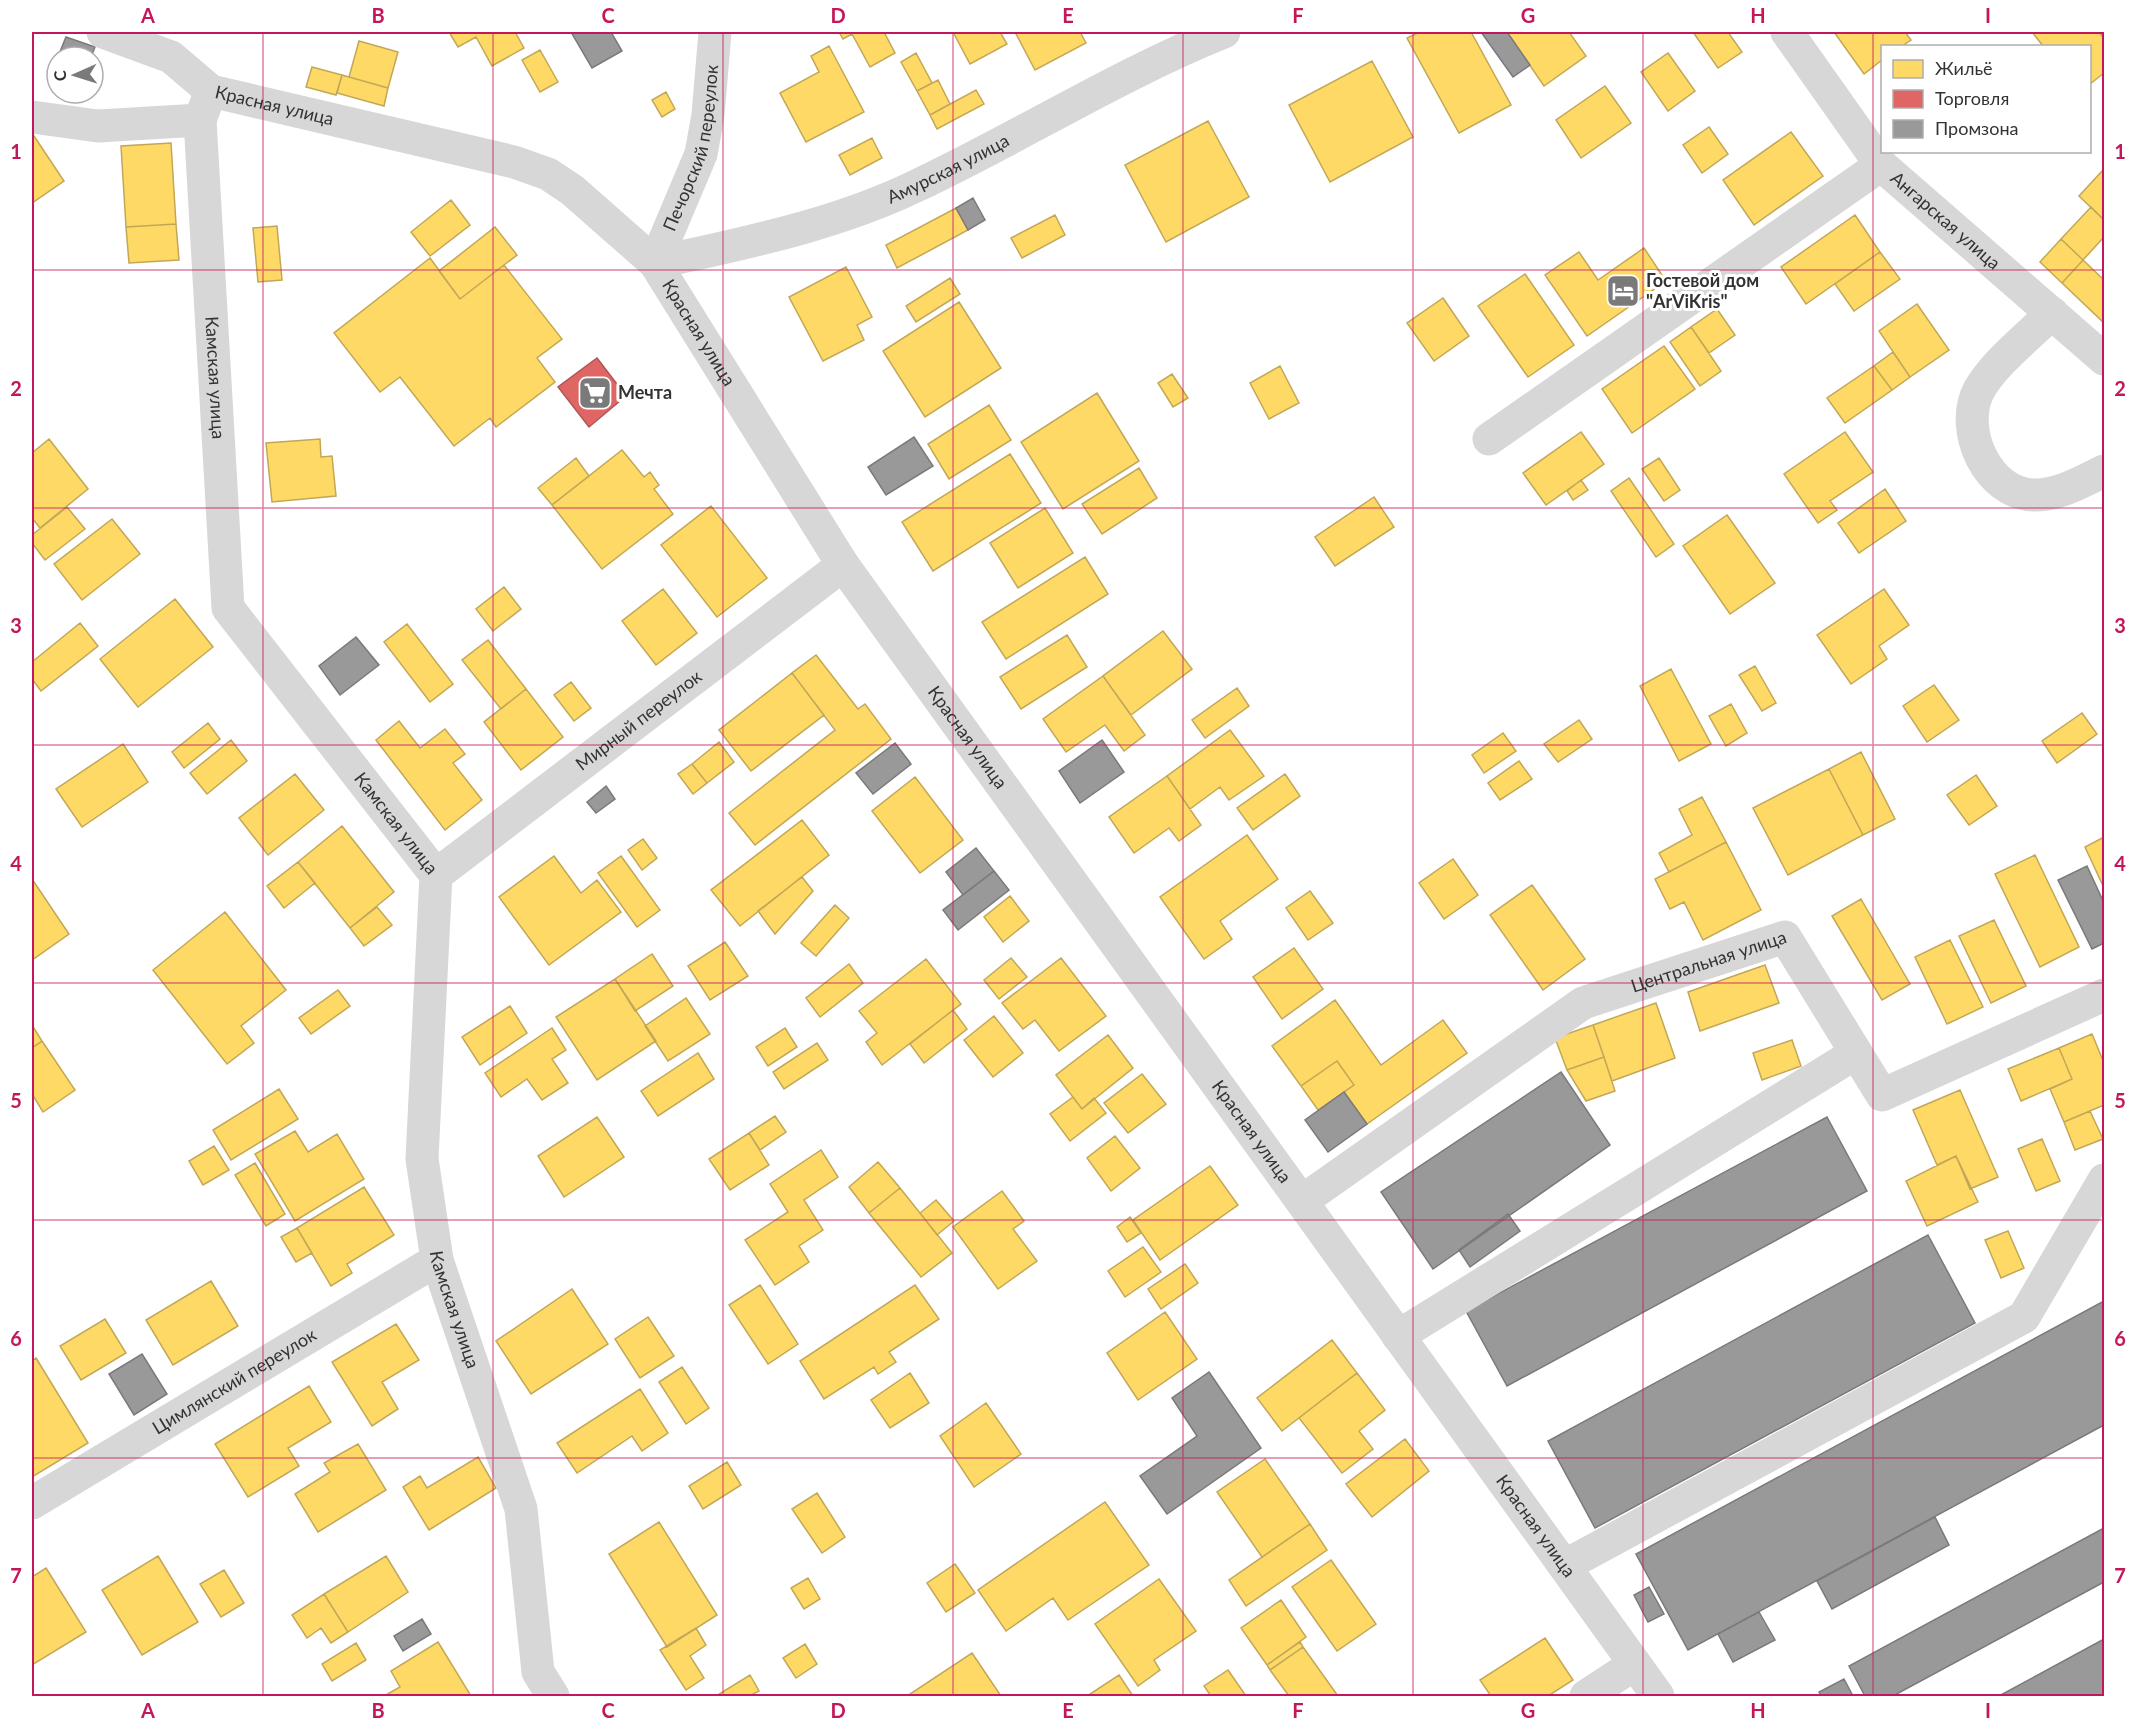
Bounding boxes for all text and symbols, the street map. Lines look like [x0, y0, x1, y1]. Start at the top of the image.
text: A [140, 3, 155, 27]
text: B [371, 3, 385, 27]
text: C [601, 3, 615, 27]
text: D [830, 3, 846, 27]
text: E [1062, 3, 1074, 27]
text: F [1292, 3, 1304, 27]
text: G [1521, 3, 1535, 27]
text: H [1750, 3, 1766, 27]
text: I [1985, 3, 1991, 27]
north arrow [45, 45, 105, 105]
legend [1881, 45, 2091, 153]
text: Жильё [1935, 57, 1993, 79]
street label: Печорский переулок [658, 63, 722, 234]
text: С [50, 70, 69, 82]
street label: Красная улица [213, 80, 336, 129]
text: Торговля [1935, 87, 2009, 109]
text: Промзона [1935, 117, 2018, 139]
street label: Амурская улица [883, 129, 1013, 208]
text: 1 [10, 139, 22, 163]
text: 1 [2114, 139, 2126, 163]
street label: Ангарская улица [1887, 166, 2005, 274]
place label: Гостевой дом "ArViKris" [1646, 269, 1759, 312]
hotel icon: Гостевой дом "ArViKris" [1605, 273, 1641, 309]
street label: Красная улица [658, 275, 741, 390]
street label: Камская улица [201, 315, 230, 440]
supermarket icon: Мечта [577, 375, 613, 411]
text: 2 [10, 376, 22, 400]
text: 2 [2114, 376, 2126, 400]
place label: Мечта [618, 381, 672, 403]
text: 3 [10, 613, 22, 637]
text: 3 [2114, 613, 2126, 637]
street label: Мирный переулок [571, 664, 706, 775]
street label: Красная улица [924, 681, 1013, 793]
street label: Камская улица [350, 768, 443, 878]
text: 4 [10, 851, 22, 875]
text: 4 [2114, 851, 2126, 875]
street label: Центральная улица [1628, 925, 1789, 997]
street label: Красная улица [1208, 1076, 1297, 1187]
text: 5 [10, 1088, 22, 1112]
text: 5 [2114, 1088, 2126, 1112]
street label: Камская улица [426, 1249, 485, 1371]
street label: Цимлянский переулок [148, 1323, 320, 1438]
text: 6 [10, 1326, 22, 1350]
text: 6 [2114, 1326, 2126, 1350]
street label: Красная улица [1492, 1470, 1581, 1581]
text: 7 [10, 1563, 22, 1587]
text: 7 [2114, 1563, 2126, 1587]
text: A [140, 1698, 155, 1722]
text: B [371, 1698, 385, 1722]
text: C [601, 1698, 615, 1722]
text: D [830, 1698, 846, 1722]
text: E [1062, 1698, 1074, 1722]
text: F [1292, 1698, 1304, 1722]
text: G [1521, 1698, 1535, 1722]
text: H [1750, 1698, 1766, 1722]
text: I [1985, 1698, 1991, 1722]

